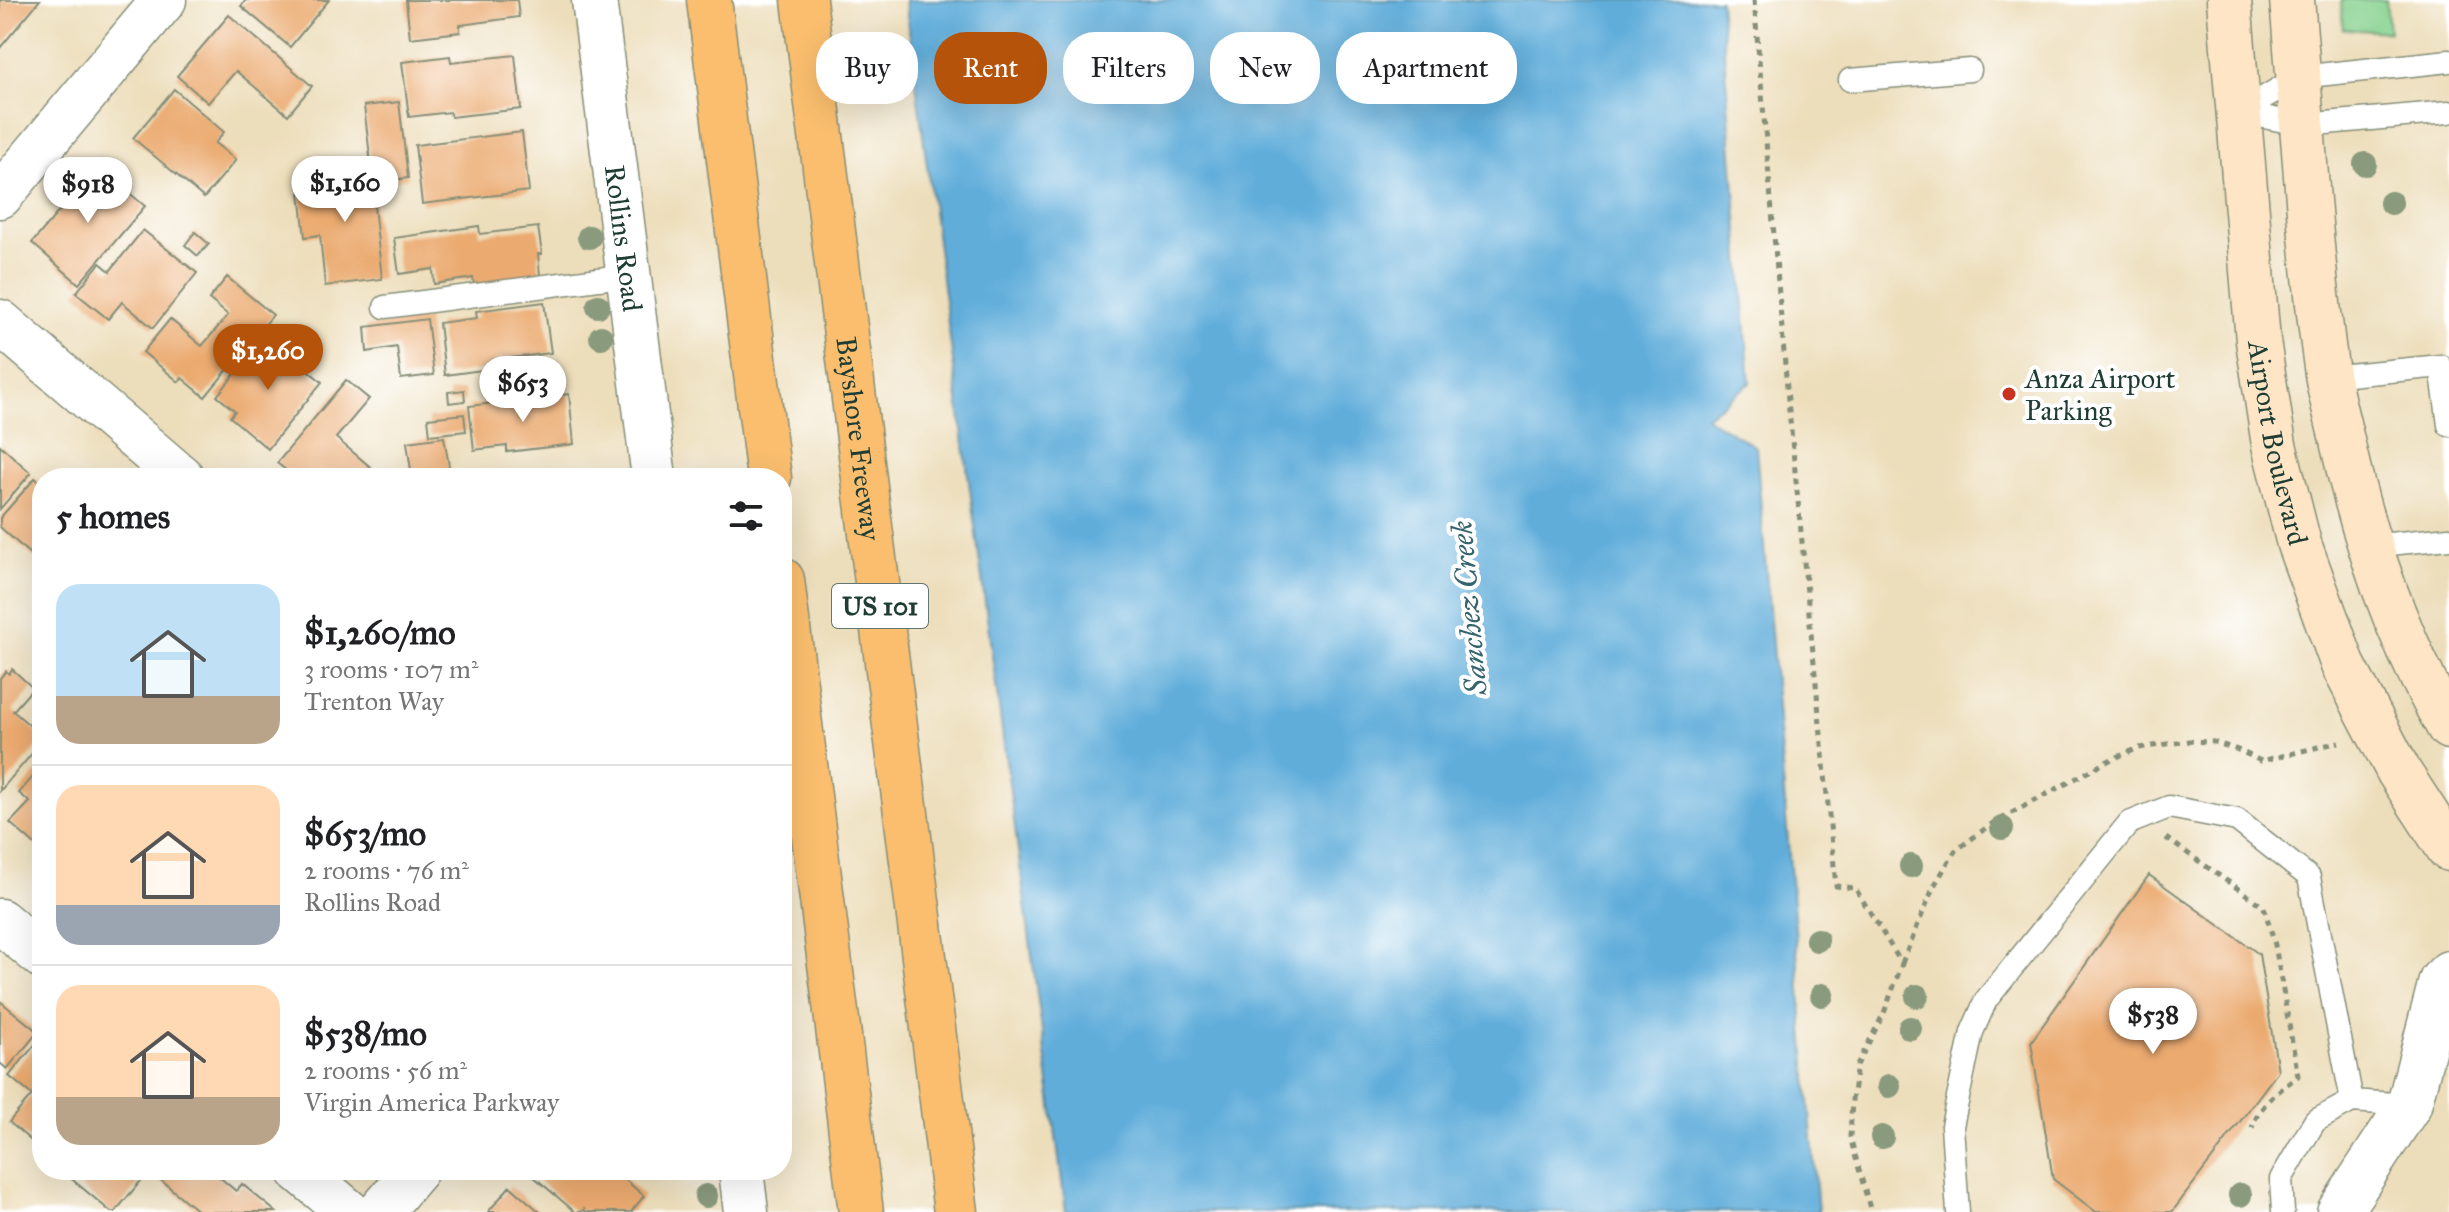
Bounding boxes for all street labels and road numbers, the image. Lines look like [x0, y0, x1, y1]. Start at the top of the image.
street label: Rollins Road [597, 163, 650, 314]
street label: Bayshore Freeway [829, 335, 889, 543]
street label: Airport Boulevard [2240, 337, 2316, 549]
road number: US 101 [832, 584, 928, 628]

